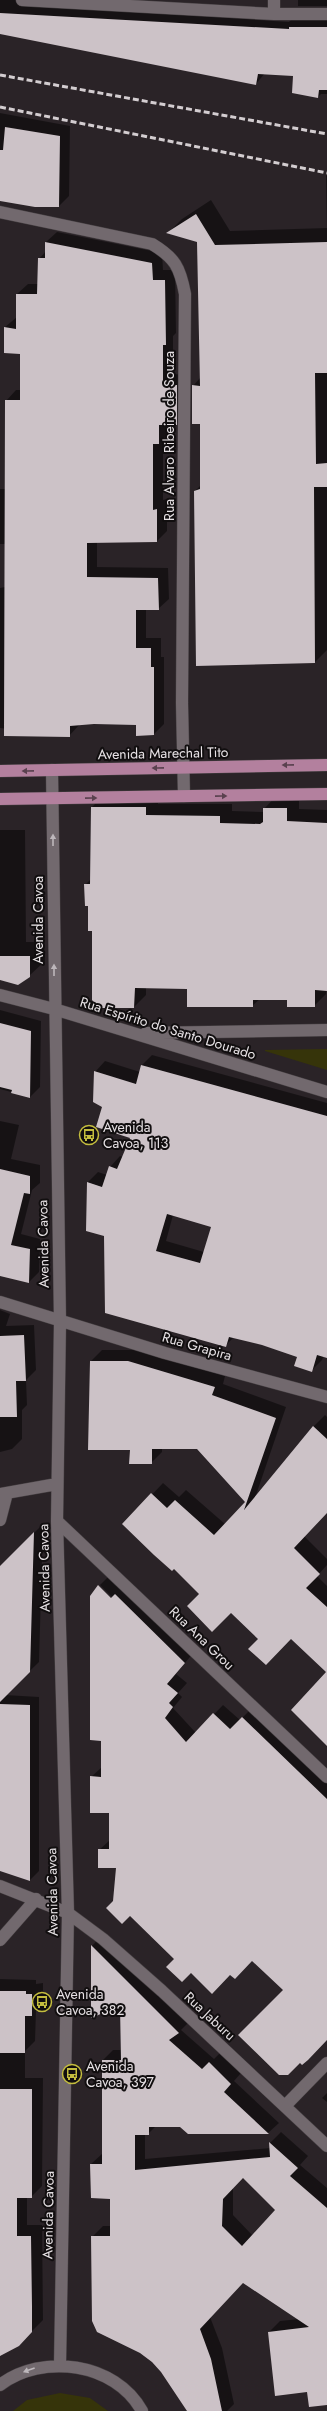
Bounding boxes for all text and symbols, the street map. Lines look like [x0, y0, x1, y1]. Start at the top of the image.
street label: Rua Alvaro Ribeiro de Souza [159, 351, 179, 521]
street label: Avenida Marechal Tito [97, 742, 229, 764]
one-way arrow [281, 762, 294, 768]
one-way arrow [152, 764, 164, 771]
one-way arrow [21, 768, 34, 774]
one-way arrow [215, 792, 227, 799]
one-way arrow [85, 794, 97, 801]
one-way arrow [50, 833, 56, 846]
street label: Avenida Cavoa [28, 876, 48, 964]
one-way arrow [51, 963, 57, 976]
street label: Rua Espírito do Santo Dourado [77, 992, 259, 1064]
place label: Avenida Cavoa, 113 [103, 1117, 169, 1153]
bus stop icon: Avenida Cavoa, 113 [78, 1124, 100, 1146]
street label: Avenida Cavoa [32, 1200, 54, 1288]
street label: Rua Grapira [160, 1327, 234, 1365]
street label: Avenida Cavoa [33, 1524, 55, 1612]
street label: Rua Ana Grou [165, 1602, 239, 1674]
street label: Avenida Cavoa [41, 1848, 63, 1936]
place label: Avenida Cavoa, 382 [56, 1984, 124, 2020]
street label: Rua Jaburu [180, 1987, 240, 2045]
bus stop icon: Avenida Cavoa, 382 [31, 1991, 53, 2013]
place label: Avenida Cavoa, 397 [86, 2056, 154, 2092]
bus stop icon: Avenida Cavoa, 397 [61, 2063, 83, 2085]
street label: Avenida Cavoa [37, 2171, 59, 2259]
one-way arrow [22, 2368, 34, 2374]

